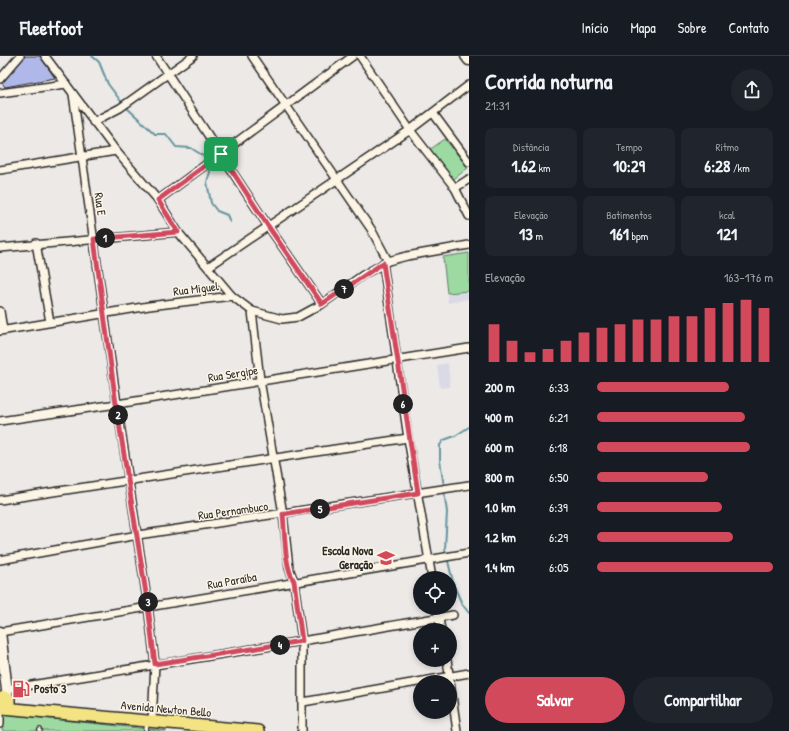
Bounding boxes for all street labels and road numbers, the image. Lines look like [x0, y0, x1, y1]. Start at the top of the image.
street label: Rua E [90, 191, 111, 217]
street label: Rua Miguel [172, 277, 220, 300]
street label: Rua Sergipe [207, 361, 259, 386]
street label: Rua Pernambuco [197, 497, 269, 524]
street label: Rua Paraíba [206, 568, 258, 593]
street label: Avenida Newton Bello [120, 696, 212, 721]

